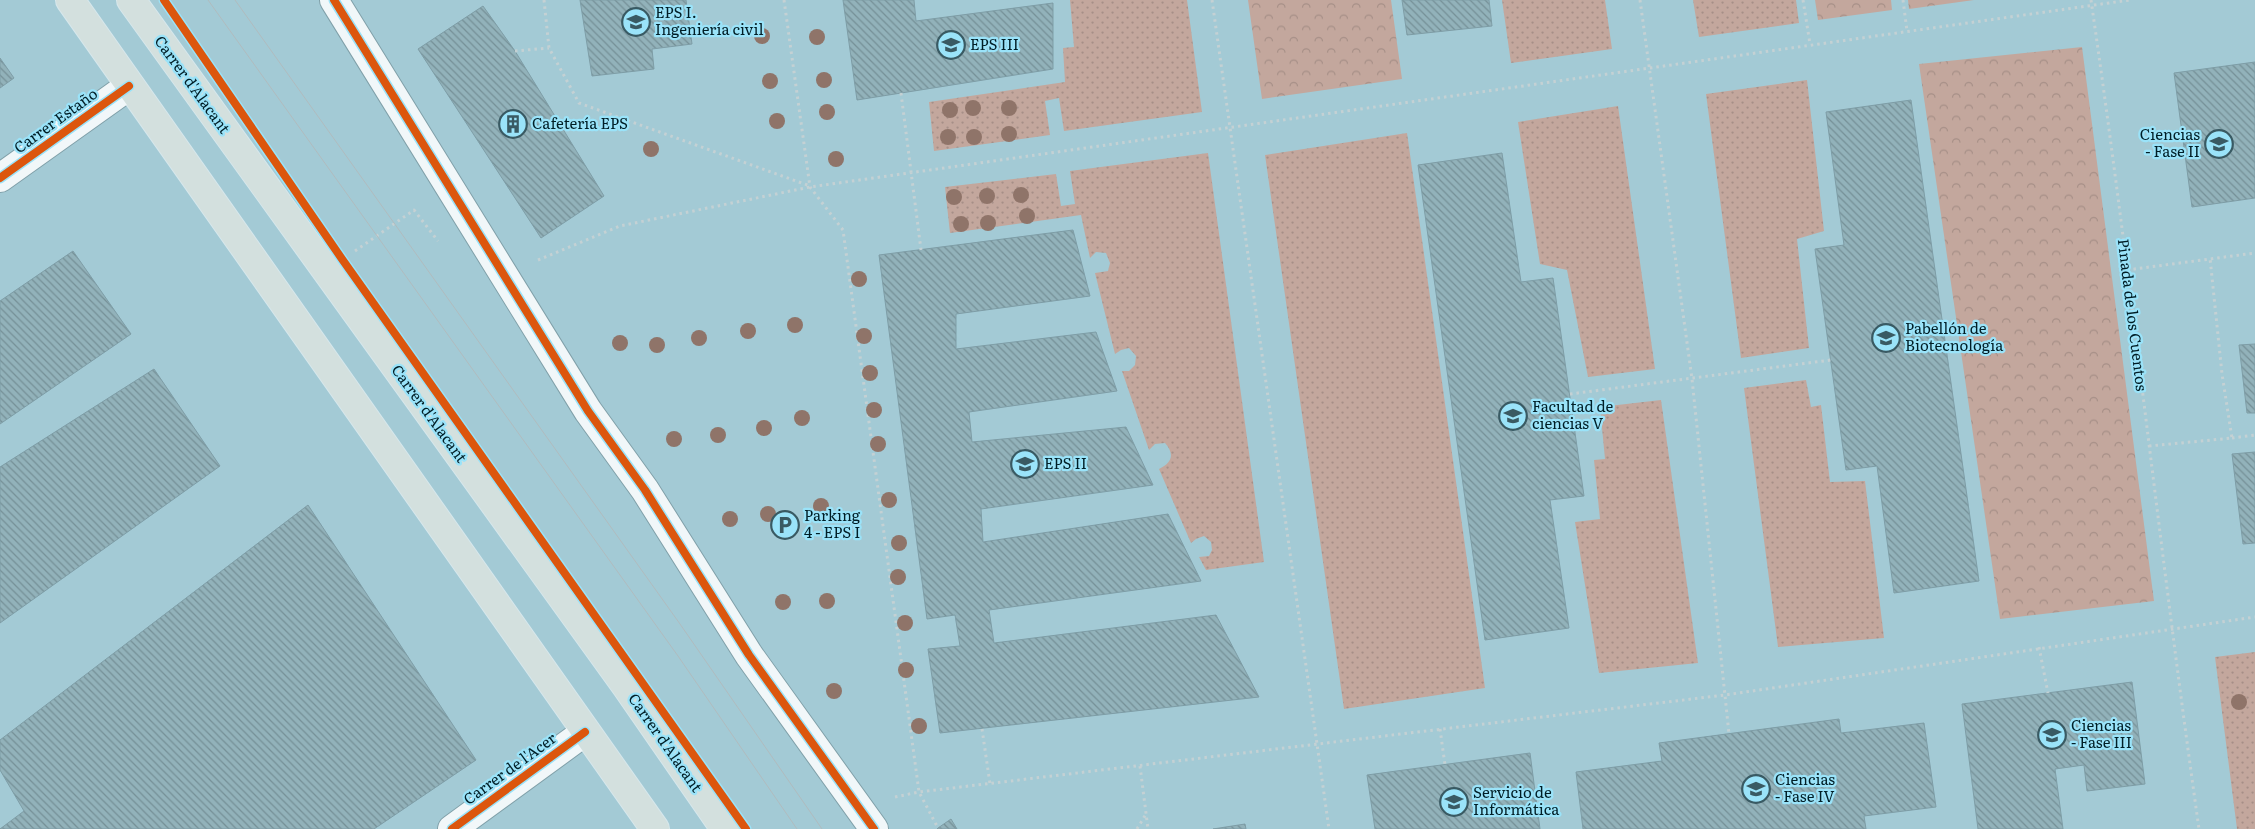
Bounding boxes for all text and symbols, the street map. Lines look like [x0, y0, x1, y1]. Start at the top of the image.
place label: EPS I. Ingeniería civil [655, 0, 763, 40]
school or university icon: EPS I. Ingeniería civil [621, 7, 651, 37]
street label: Carrer d'Alacant [150, 30, 237, 138]
school or university icon: EPS III [936, 30, 966, 60]
place label: EPS III [970, 32, 1019, 55]
street label: Carrer Estaño [8, 81, 102, 158]
building icon: Cafetería EPS [498, 109, 528, 139]
place label: Cafetería EPS [532, 111, 628, 134]
place label: Ciencias - Fase II [2140, 122, 2200, 162]
school or university icon: Ciencias - Fase II [2204, 129, 2234, 159]
street label: Pinada de los Cuentos [2113, 237, 2154, 393]
place label: Pabellón de Biotecnología [1905, 316, 2004, 356]
school or university icon: Pabellón de Biotecnología [1871, 323, 1901, 353]
street label: Carrer d'Alacant [387, 359, 474, 467]
place label: Facultad de ciencias V [1532, 394, 1614, 434]
school or university icon: Facultad de ciencias V [1498, 401, 1528, 431]
school or university icon: EPS II [1010, 449, 1040, 479]
place label: EPS II [1044, 451, 1087, 474]
place label: Parking 4 - EPS I [804, 503, 861, 543]
parking icon: Parking 4 - EPS I [770, 510, 800, 540]
street label: Carrer d'Alacant [623, 688, 709, 796]
place label: Ciencias - Fase III [2071, 713, 2132, 753]
school or university icon: Ciencias - Fase III [2037, 720, 2067, 750]
street label: Carrer de l'Acer [458, 726, 560, 809]
place label: Ciencias - Fase IV [1775, 767, 1835, 807]
school or university icon: Ciencias - Fase IV [1741, 774, 1771, 804]
place label: Servicio de Informática [1473, 780, 1560, 820]
school or university icon: Servicio de Informática [1439, 787, 1469, 817]

